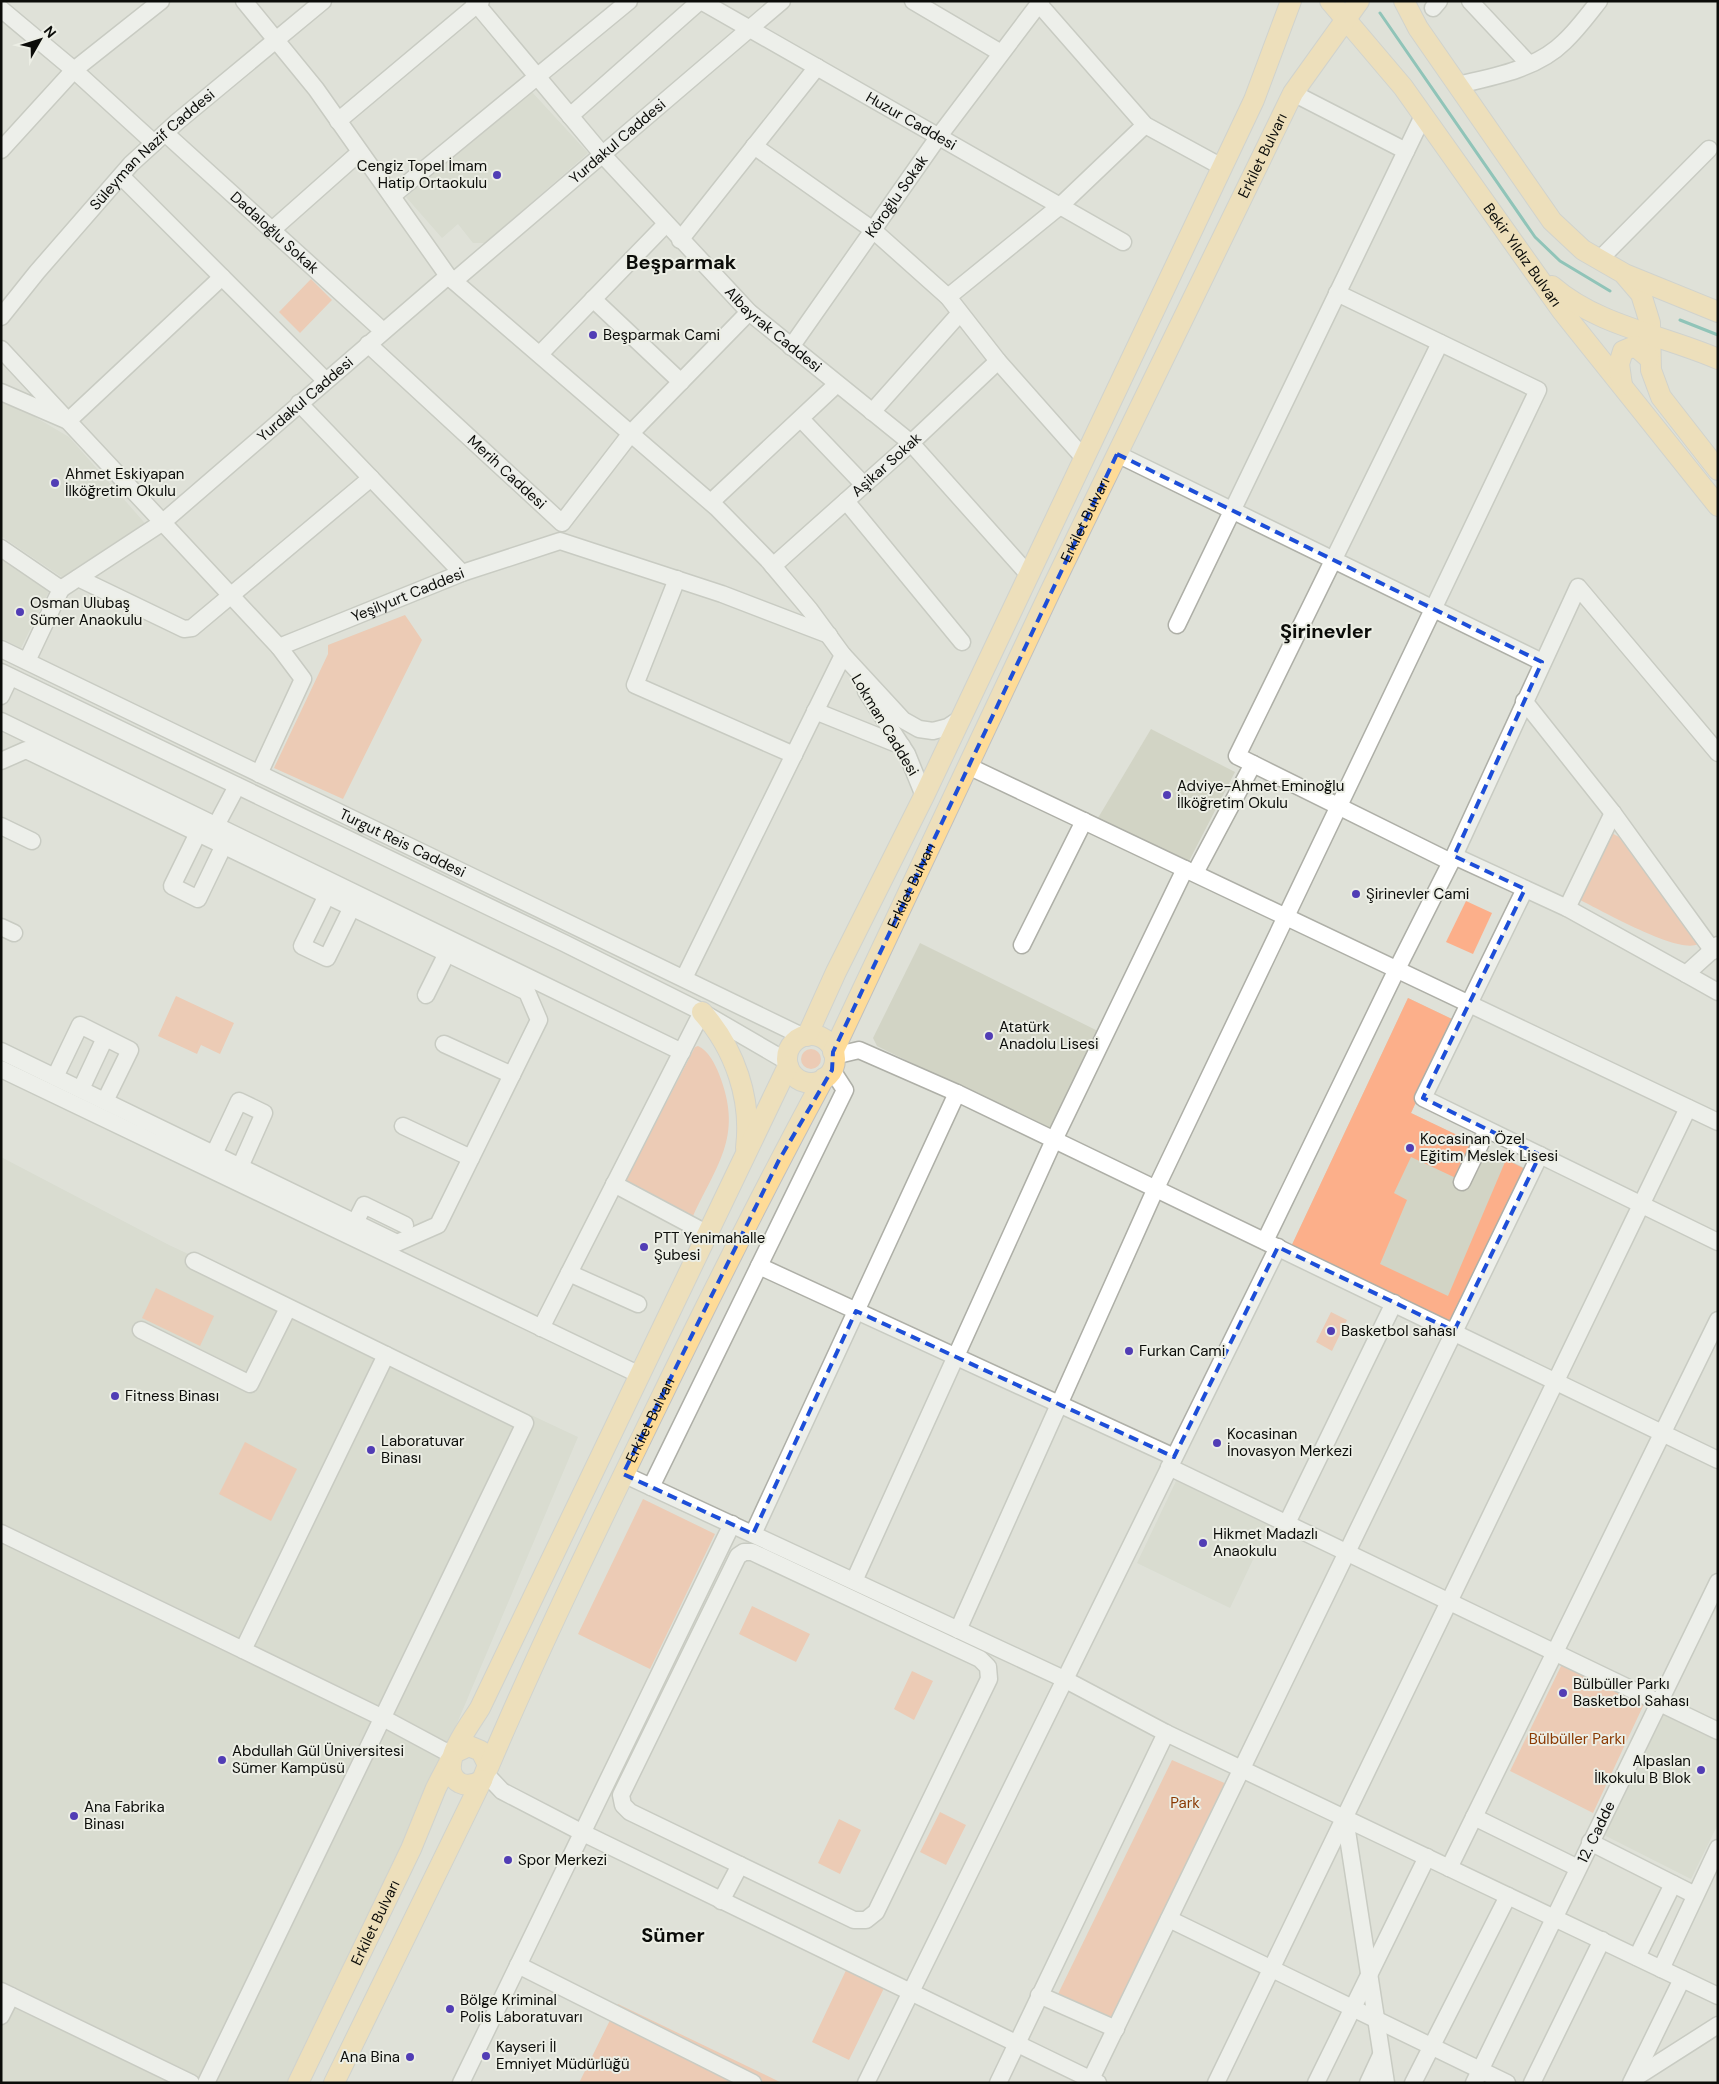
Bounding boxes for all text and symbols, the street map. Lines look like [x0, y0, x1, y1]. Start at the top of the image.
north arrow [15, 15, 65, 65]
text: N [40, 22, 60, 41]
street label: Süleyman Nazif Caddesi [85, 85, 219, 215]
street label: Huzur Caddesi [862, 87, 960, 155]
street label: Yurdakul Caddesi [565, 95, 670, 188]
street label: Erkilet Bulvarı [1233, 110, 1292, 202]
street label: Köroğlu Sokak [861, 151, 933, 241]
place label: Cengiz Topel İmam Hatip Ortaokulu [357, 156, 487, 193]
marker: Cengiz Topel İmam Hatip Ortaokulu [491, 169, 503, 181]
street label: Dadaloğlu Sokak [226, 187, 324, 278]
street label: Bekir Yıldız Bulvarı [1479, 199, 1566, 311]
district label: Beşparmak [626, 249, 737, 275]
street label: Albayrak Caddesi [720, 282, 826, 377]
place label: Beşparmak Cami [603, 325, 720, 345]
marker: Beşparmak Cami [587, 329, 599, 341]
street label: Yurdakul Caddesi [253, 352, 358, 446]
street label: Aşikar Sokak [847, 428, 926, 501]
street label: Merih Caddesi [463, 431, 551, 514]
place label: Ahmet Eskiyapan İlköğretim Okulu [65, 464, 184, 501]
street label: Erkilet Bulvarı [1056, 474, 1114, 566]
marker: Ahmet Eskiyapan İlköğretim Okulu [49, 477, 61, 489]
street label: Yeşilyurt Caddesi [348, 563, 467, 627]
place label: Osman Ulubaş Sümer Anaokulu [30, 593, 142, 630]
marker: Osman Ulubaş Sümer Anaokulu [14, 606, 26, 618]
district label: Şirinevler [1280, 618, 1372, 644]
street label: Lokman Caddesi [847, 670, 923, 780]
place label: Adviye-Ahmet Eminoğlu İlköğretim Okulu [1177, 776, 1344, 813]
marker: Adviye-Ahmet Eminoğlu İlköğretim Okulu [1161, 789, 1173, 801]
street label: Turgut Reis Caddesi [336, 804, 469, 882]
street label: Erkilet Bulvarı [883, 840, 940, 932]
place label: Şirinevler Cami [1366, 884, 1469, 904]
marker: Şirinevler Cami [1350, 888, 1362, 900]
place label: Atatürk Anadolu Lisesi [999, 1017, 1099, 1054]
marker: Atatürk Anadolu Lisesi [983, 1030, 995, 1042]
place label: Kocasinan Özel Eğitim Meslek Lisesi [1420, 1129, 1558, 1166]
marker: Kocasinan Özel Eğitim Meslek Lisesi [1404, 1142, 1416, 1154]
place label: PTT Yenimahalle Şubesi [654, 1228, 765, 1265]
marker: PTT Yenimahalle Şubesi [638, 1241, 650, 1253]
place label: Basketbol sahası [1341, 1321, 1456, 1341]
marker: Basketbol sahası [1325, 1325, 1337, 1337]
place label: Furkan Cami [1139, 1341, 1225, 1361]
marker: Furkan Cami [1123, 1345, 1135, 1357]
street label: Erkilet Bulvarı [621, 1374, 679, 1466]
place label: Fitness Binası [125, 1386, 219, 1406]
marker: Fitness Binası [109, 1390, 121, 1402]
place label: Kocasinan İnovasyon Merkezi [1227, 1424, 1352, 1461]
place label: Laboratuvar Binası [381, 1431, 465, 1468]
marker: Kocasinan İnovasyon Merkezi [1211, 1437, 1223, 1449]
marker: Laboratuvar Binası [365, 1444, 377, 1456]
place label: Hikmet Madazlı Anaokulu [1213, 1524, 1318, 1561]
marker: Hikmet Madazlı Anaokulu [1197, 1537, 1209, 1549]
place label: Bülbüller Parkı Basketbol Sahası [1573, 1674, 1689, 1711]
marker: Bülbüller Parkı Basketbol Sahası [1557, 1687, 1569, 1699]
park label: Bülbüller Parkı [1529, 1729, 1625, 1749]
place label: Abdullah Gül Üniversitesi Sümer Kampüsü [232, 1741, 404, 1778]
place label: Alpaslan İlkokulu B Blok [1594, 1751, 1691, 1788]
marker: Abdullah Gül Üniversitesi Sümer Kampüsü [216, 1754, 228, 1766]
marker: Alpaslan İlkokulu B Blok [1695, 1764, 1707, 1776]
park label: Park [1170, 1793, 1200, 1813]
place label: Ana Fabrika Binası [84, 1797, 165, 1834]
street label: 12. Cadde [1573, 1798, 1620, 1866]
marker: Ana Fabrika Binası [68, 1810, 80, 1822]
place label: Spor Merkezi [518, 1850, 607, 1870]
marker: Spor Merkezi [502, 1854, 514, 1866]
street label: Erkilet Bulvarı [346, 1877, 404, 1969]
district label: Sümer [641, 1922, 705, 1948]
place label: Bölge Kriminal Polis Laboratuvarı [460, 1990, 583, 2027]
marker: Bölge Kriminal Polis Laboratuvarı [444, 2003, 456, 2015]
place label: Kayseri İl Emniyet Müdürlüğü [496, 2037, 630, 2074]
place label: Ana Bina [340, 2047, 400, 2067]
marker: Kayseri İl Emniyet Müdürlüğü [480, 2050, 492, 2062]
marker: Ana Bina [404, 2051, 416, 2063]

